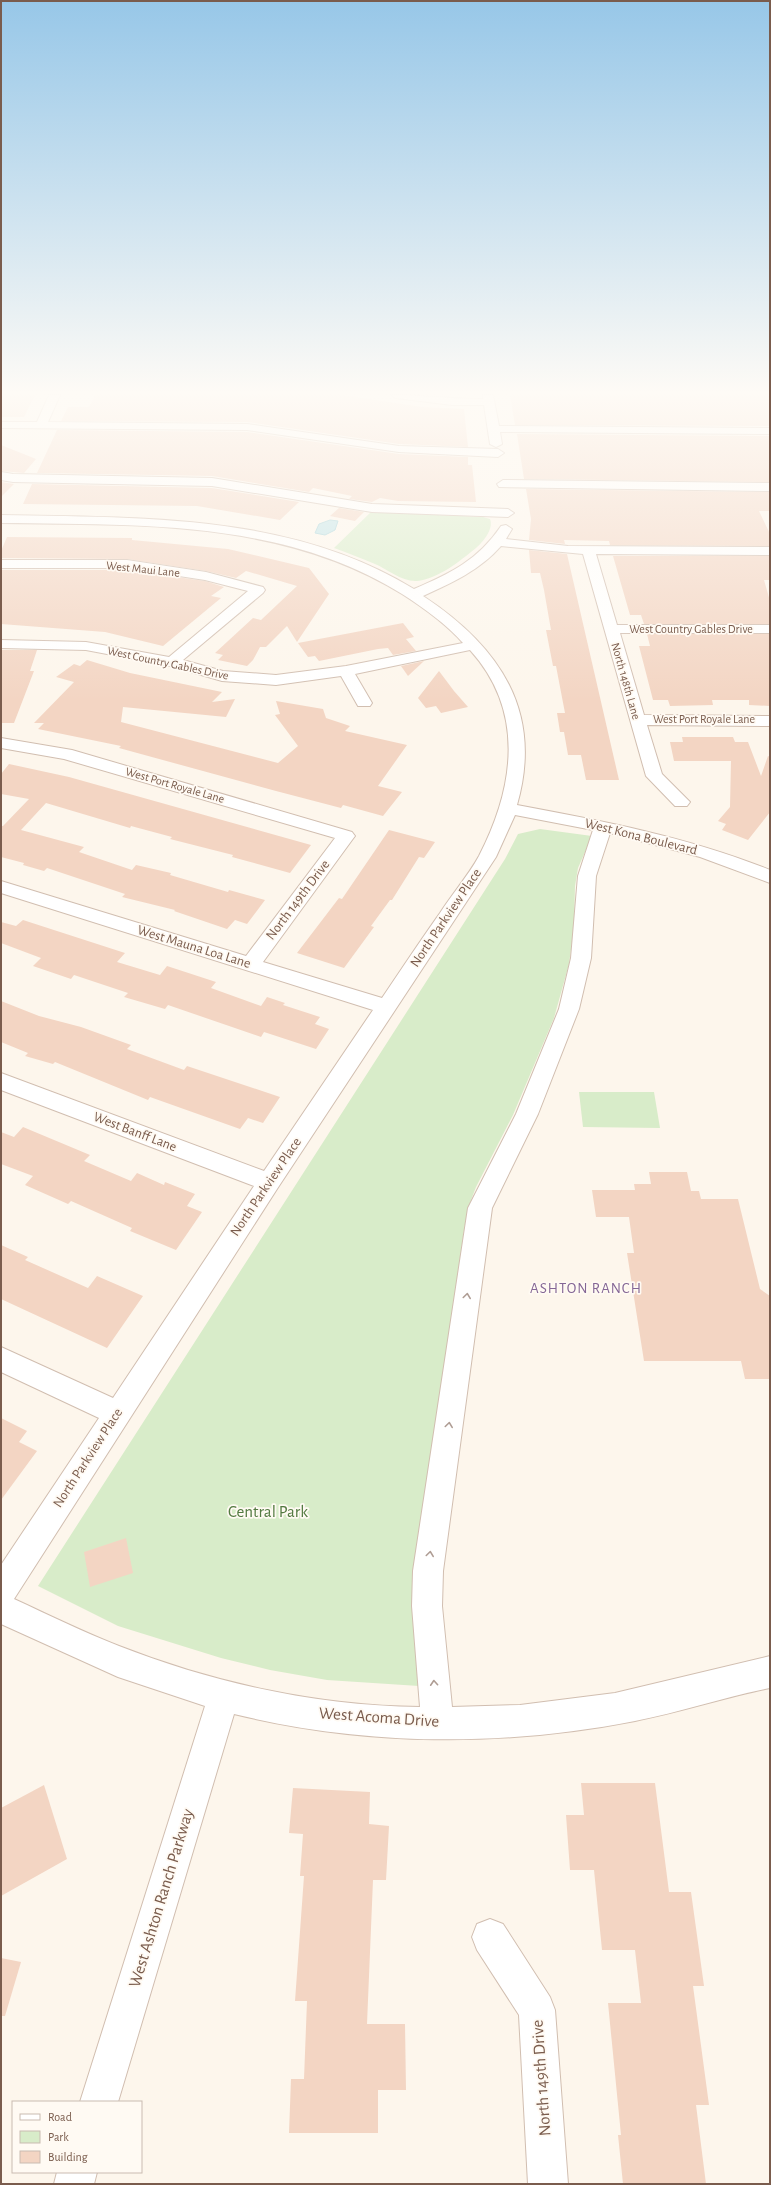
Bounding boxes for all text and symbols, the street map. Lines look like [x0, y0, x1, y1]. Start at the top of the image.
street label: West Maui Lane [106, 559, 180, 579]
street label: West Country Gables Drive [629, 623, 753, 636]
street label: North 148th Lane [609, 641, 643, 721]
street label: West Country Gables Drive [106, 644, 230, 683]
street label: West Port Royale Lane [653, 713, 755, 726]
street label: West Port Royale Lane [124, 765, 226, 806]
street label: West Kona Boulevard [583, 816, 699, 858]
street label: North 149th Drive [264, 857, 332, 943]
street label: North Parkview Place [408, 866, 484, 970]
street label: West Mauna Loa Lane [136, 923, 252, 971]
street label: West Banff Lane [91, 1110, 179, 1154]
street label: North Parkview Place [228, 1135, 304, 1239]
district label: ASHTON RANCH [530, 1281, 642, 1296]
one-way arrow [462, 1293, 471, 1299]
street label: North Parkview Place [51, 1406, 125, 1510]
one-way arrow [444, 1422, 453, 1428]
park label: Central Park [228, 1503, 308, 1520]
one-way arrow [425, 1551, 434, 1557]
one-way arrow [430, 1680, 439, 1686]
street label: West Acoma Drive [318, 1704, 440, 1730]
street label: West Ashton Ranch Parkway [126, 1806, 197, 1990]
street label: North 149th Drive [528, 2019, 554, 2137]
legend [12, 2101, 142, 2173]
text: Road [48, 2111, 72, 2123]
text: Park [48, 2131, 69, 2143]
text: Building [48, 2151, 88, 2163]

